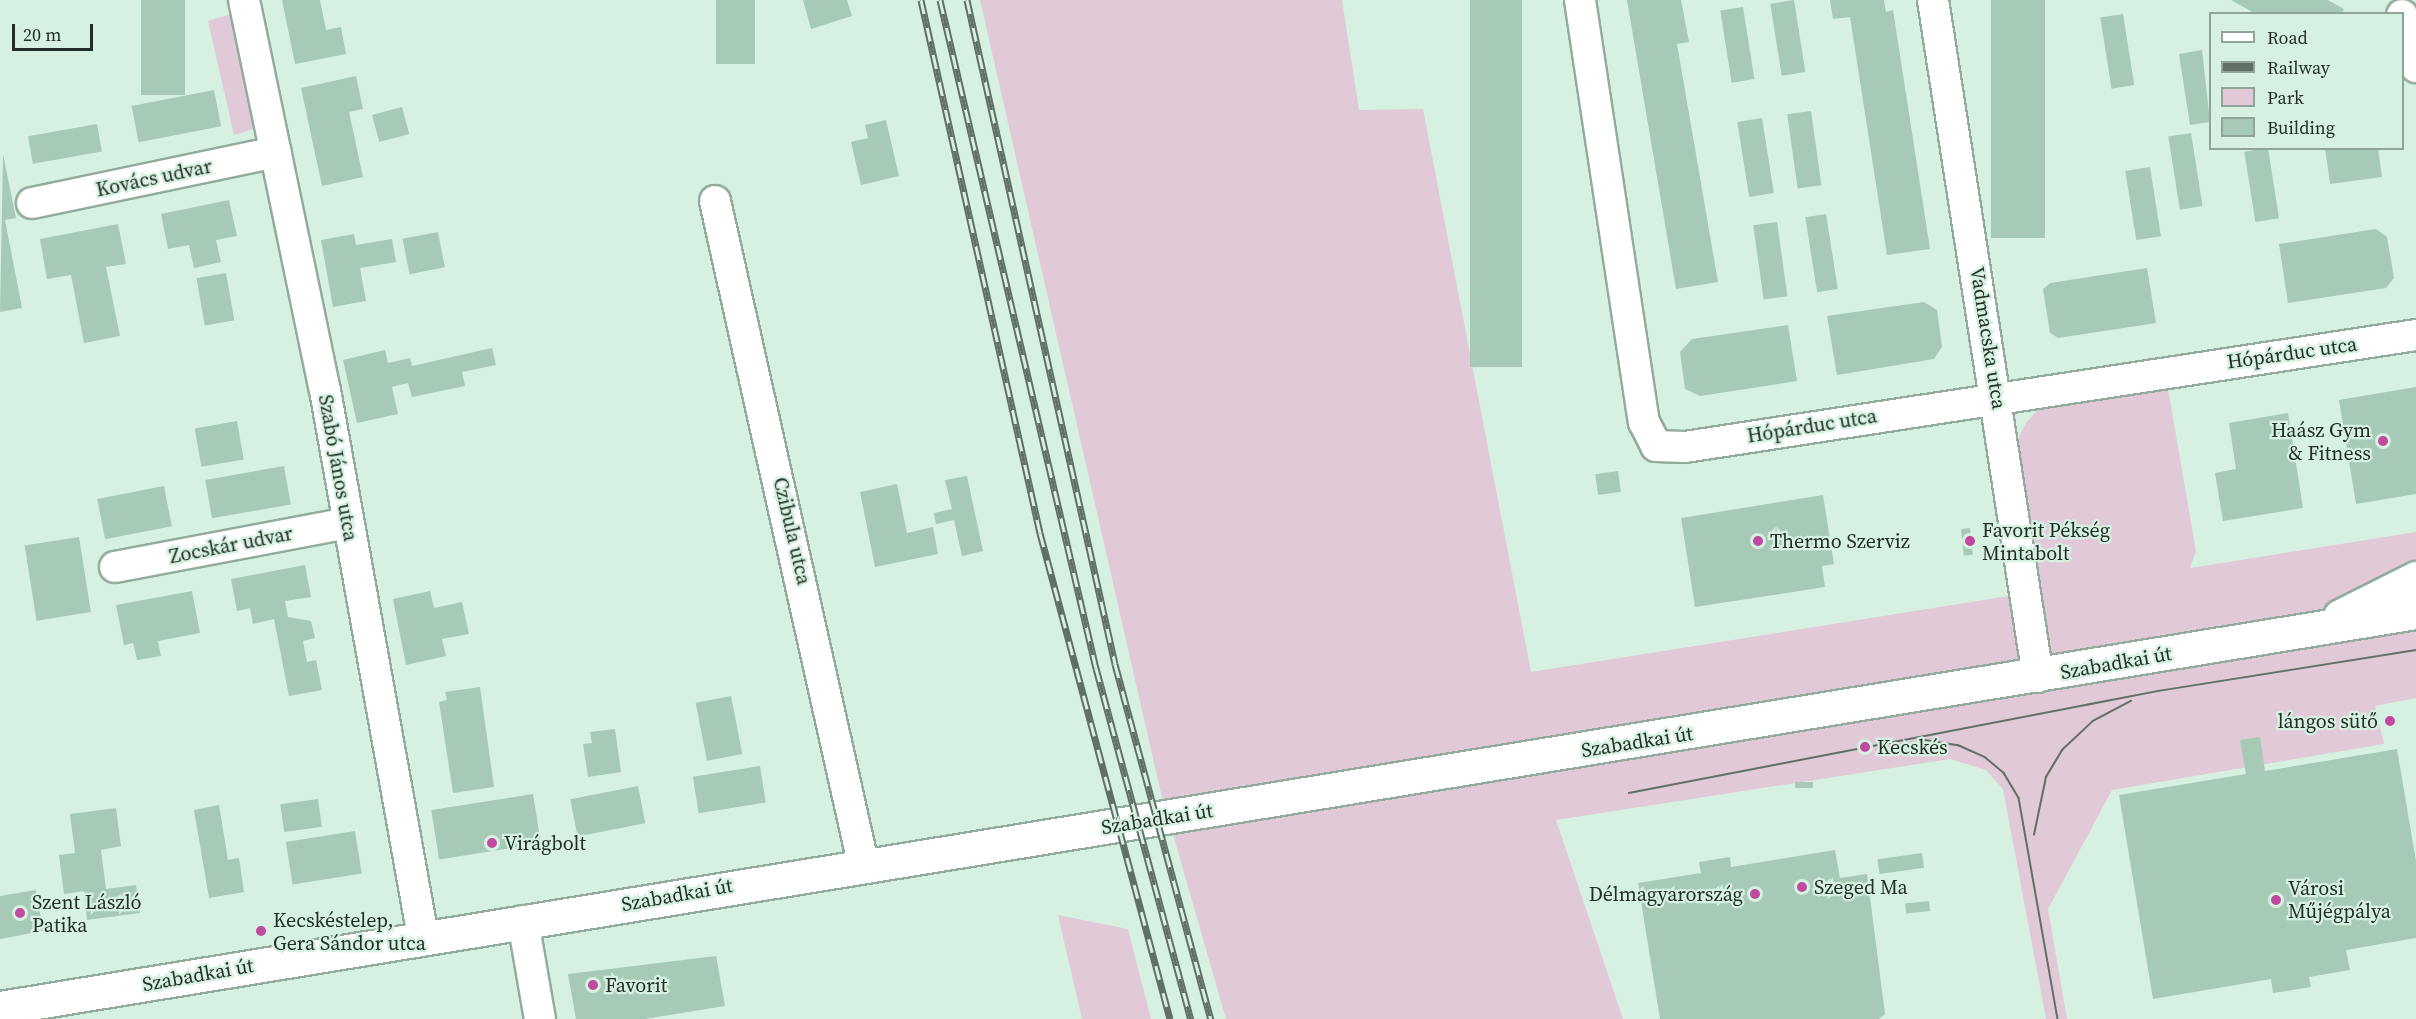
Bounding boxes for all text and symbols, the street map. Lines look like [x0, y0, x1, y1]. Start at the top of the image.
scale bar [15, 12, 96, 50]
legend [2209, 12, 2404, 150]
text: 20 m [23, 22, 61, 47]
text: Road [2267, 25, 2308, 50]
text: Railway [2267, 55, 2330, 80]
text: Park [2267, 85, 2304, 110]
text: Building [2267, 115, 2335, 140]
street label: Kovács udvar [94, 154, 214, 202]
street label: Vadmacska utca [1965, 265, 2011, 411]
street label: Hópárduc utca [2225, 332, 2359, 374]
street label: Szabó János utca [313, 393, 363, 543]
street label: Hópárduc utca [1745, 404, 1879, 448]
place label: Haász Gym & Fitness [2271, 418, 2371, 465]
marker: Haász Gym & Fitness [2376, 434, 2390, 448]
street label: Czibula utca [768, 475, 816, 587]
place label: Favorit Pékség Mintabolt [1982, 518, 2110, 565]
street label: Zocskár udvar [167, 521, 295, 569]
place label: Thermo Szerviz [1770, 529, 1910, 553]
marker: Thermo Szerviz [1751, 534, 1765, 548]
marker: Favorit Pékség Mintabolt [1963, 534, 1977, 548]
street label: Szabadkai út [2059, 641, 2173, 685]
place label: lángos sütő [2278, 709, 2378, 733]
marker: lángos sütő [2383, 714, 2397, 728]
street label: Szabadkai út [1580, 721, 1694, 763]
place label: Kecskés [1877, 735, 1948, 759]
marker: Kecskés [1858, 740, 1872, 754]
street label: Szabadkai út [1100, 798, 1214, 840]
place label: Virágbolt [504, 831, 586, 855]
marker: Virágbolt [485, 836, 499, 850]
street label: Szabadkai út [620, 873, 734, 917]
place label: Szeged Ma [1814, 875, 1908, 899]
place label: Városi Műjégpálya [2288, 876, 2391, 923]
marker: Szeged Ma [1795, 880, 1809, 894]
place label: Délmagyarország [1589, 882, 1743, 906]
marker: Délmagyarország [1748, 887, 1762, 901]
place label: Szent László Patika [32, 890, 142, 937]
marker: Városi Műjégpálya [2269, 893, 2283, 907]
marker: Szent László Patika [13, 906, 27, 920]
place label: Kecskéstelep, Gera Sándor utca [273, 908, 426, 955]
marker: Kecskéstelep, Gera Sándor utca [254, 924, 268, 938]
street label: Szabadkai út [141, 953, 255, 997]
place label: Favorit [605, 973, 667, 997]
marker: Favorit [586, 978, 600, 992]

